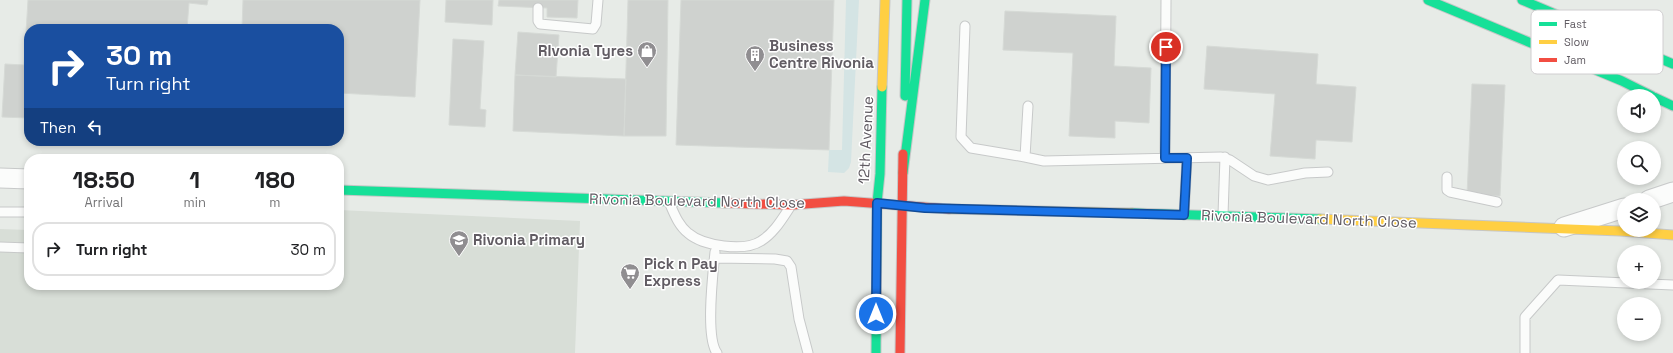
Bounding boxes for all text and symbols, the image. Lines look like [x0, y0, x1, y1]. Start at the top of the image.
legend [1531, 10, 1663, 74]
text: Fast [1564, 17, 1587, 31]
pin [1149, 30, 1183, 64]
text: Slow [1564, 35, 1589, 49]
place label: Business Centre Rivonia [769, 36, 874, 72]
icon: arrive [1155, 36, 1177, 58]
text: 30 m [106, 37, 172, 73]
icon: right [40, 40, 92, 92]
shop icon: RIvonia Tyres [636, 40, 658, 68]
place label: RIvonia Tyres [538, 41, 633, 60]
building icon: Business Centre Rivonia [744, 44, 766, 72]
text: Jam [1564, 53, 1586, 67]
text: Turn right [106, 72, 190, 95]
map controls [1617, 89, 1661, 341]
button: sound [1617, 89, 1661, 133]
street label: 12th Avenue [854, 95, 877, 184]
icon: left [84, 116, 106, 138]
text: Then [40, 118, 76, 137]
button: search [1617, 141, 1661, 185]
text: 18:50 [73, 164, 135, 195]
text: 1 [189, 164, 200, 195]
text: 180 [255, 164, 295, 195]
street label: Rivonia Boulevard North Close [589, 189, 805, 212]
button: layers [1617, 193, 1661, 237]
text: Arrival [84, 194, 123, 211]
text: min [184, 194, 206, 211]
text: m [269, 194, 281, 211]
street label: Rivonia Boulevard North Close [1201, 205, 1417, 232]
school or university icon: Rivonia Primary [448, 229, 470, 257]
place label: Rivonia Primary [473, 230, 585, 249]
icon: right [42, 238, 64, 260]
text: Turn right [76, 240, 147, 259]
text: 30 m [291, 240, 326, 259]
button: + [1617, 245, 1661, 289]
place label: Pick n Pay Express [644, 254, 718, 290]
supermarket icon: Pick n Pay Express [619, 262, 641, 290]
position arrow [855, 293, 897, 335]
button: − [1617, 297, 1661, 341]

